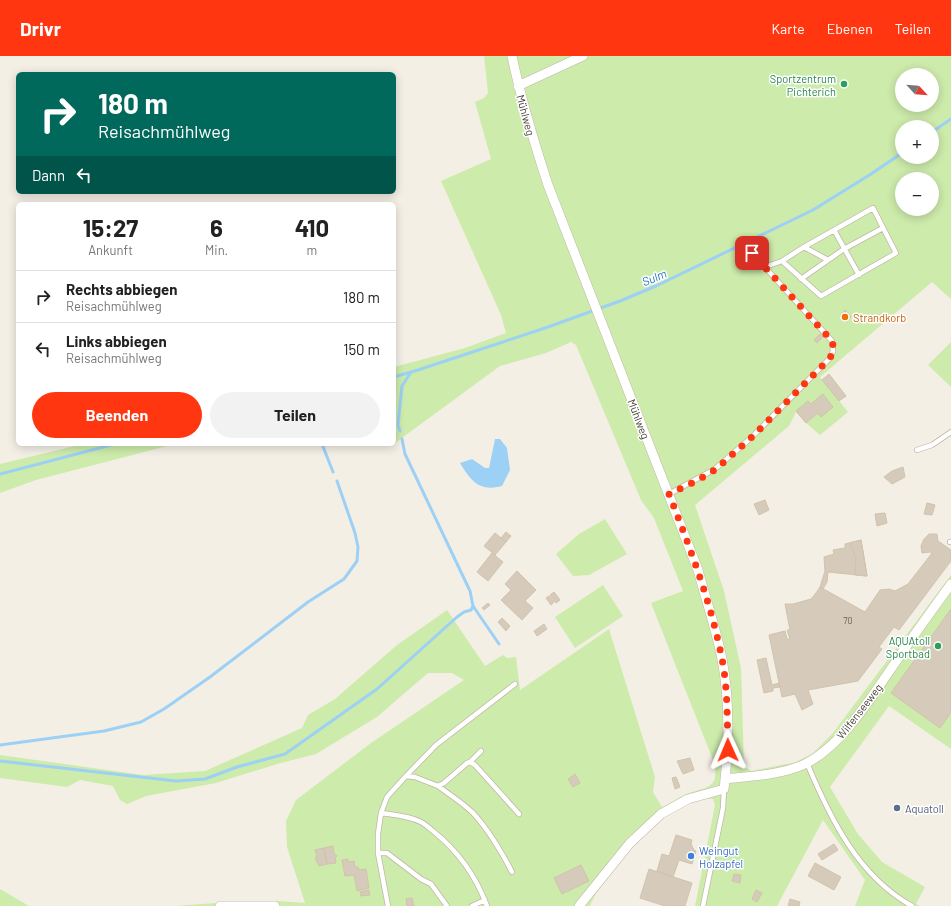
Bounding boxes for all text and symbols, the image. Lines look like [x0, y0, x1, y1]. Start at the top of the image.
text: Drivr [20, 17, 61, 40]
text: Karte [771, 20, 805, 37]
text: Ebenen [827, 20, 873, 37]
text: Teilen [895, 20, 931, 37]
north arrow [895, 68, 939, 112]
map controls [895, 68, 939, 216]
place label: Sportzentrum Pichterich [770, 72, 836, 98]
marker: Sportzentrum Pichterich [839, 79, 849, 89]
text: 180 m [98, 86, 168, 120]
icon: right [32, 88, 84, 140]
street label: Mühlweg [514, 93, 538, 137]
text: Reisachmühlweg [98, 120, 230, 142]
button: + [895, 120, 939, 164]
icon: left [73, 164, 95, 186]
text: Dann [32, 166, 65, 184]
button: − [895, 172, 939, 216]
text: 15:27 [83, 213, 138, 242]
text: 6 [210, 213, 223, 242]
text: 410 [295, 213, 329, 242]
pin [735, 236, 769, 270]
text: Ankunft [88, 242, 133, 258]
text: Min. [205, 242, 228, 258]
text: m [307, 242, 317, 258]
icon: arrive [741, 242, 763, 264]
water label: Sulm [640, 265, 669, 288]
text: Rechts abbiegen [66, 280, 177, 298]
icon: right [32, 286, 54, 308]
text: 180 m [343, 288, 380, 306]
text: Reisachmühlweg [66, 298, 162, 314]
place label: Strandkorb [853, 311, 906, 324]
marker: Strandkorb [840, 312, 850, 322]
text: Links abbiegen [66, 332, 167, 350]
icon: left [32, 338, 54, 360]
text: 150 m [343, 340, 380, 358]
text: Reisachmühlweg [66, 350, 162, 366]
button: Beenden [32, 392, 202, 438]
button: Teilen [210, 392, 380, 438]
street label: Mühlweg [625, 397, 653, 441]
house number: 70 [843, 615, 853, 626]
place label: AQUAtoll Sportbad [886, 634, 930, 660]
marker: AQUAtoll Sportbad [933, 641, 943, 651]
street label: Wilfenseeweg [833, 681, 885, 741]
position arrow [707, 729, 749, 771]
place label: Aquatoll [905, 802, 944, 815]
marker: Aquatoll [892, 803, 902, 813]
place label: Weingut Holzapfel [699, 844, 743, 870]
marker: Weingut Holzapfel [686, 851, 696, 861]

